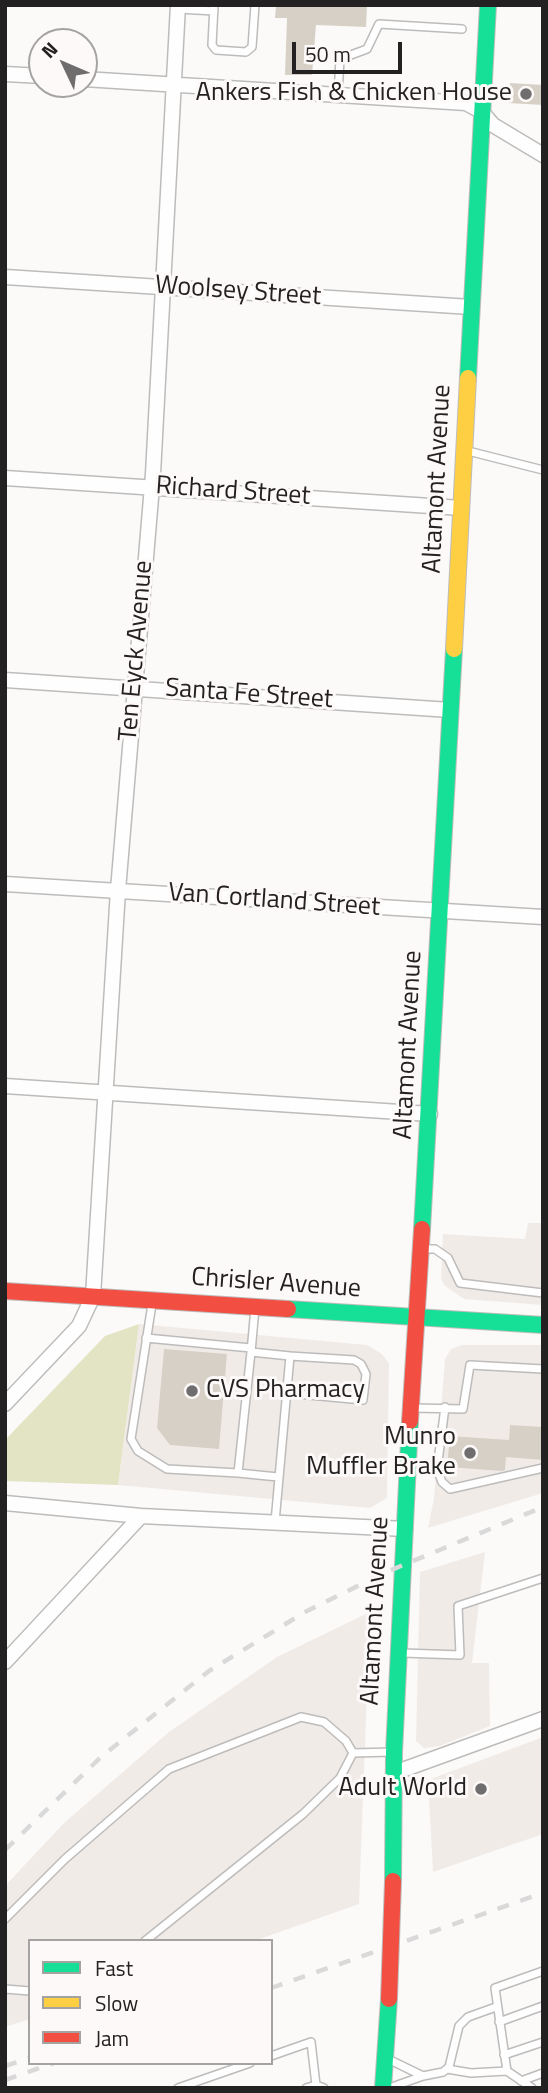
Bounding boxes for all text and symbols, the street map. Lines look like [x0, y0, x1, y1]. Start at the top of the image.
north arrow [28, 28, 98, 98]
scale bar [296, 28, 406, 72]
text: N [34, 35, 64, 64]
text: 50 m [305, 38, 351, 70]
place label: Ankers Fish & Chicken House [196, 78, 512, 110]
marker: Ankers Fish & Chicken House [518, 86, 534, 102]
street label: Woolsey Street [154, 271, 322, 313]
street label: Altamont Avenue [417, 384, 459, 574]
street label: Richard Street [155, 471, 311, 513]
street label: Ten Eyck Avenue [114, 559, 160, 743]
street label: Santa Fe Street [164, 674, 334, 716]
street label: Van Cortland Street [167, 878, 381, 924]
street label: Altamont Avenue [388, 950, 430, 1140]
street label: Chrisler Avenue [190, 1263, 362, 1305]
place label: CVS Pharmacy [206, 1375, 365, 1407]
marker: CVS Pharmacy [184, 1383, 200, 1399]
place label: Munro Muffler Brake [306, 1422, 456, 1484]
marker: Munro Muffler Brake [462, 1445, 478, 1461]
street label: Altamont Avenue [355, 1516, 397, 1706]
place label: Adult World [338, 1773, 467, 1805]
marker: Adult World [473, 1781, 489, 1797]
legend [28, 1939, 273, 2065]
text: Fast [95, 1952, 133, 1984]
text: Slow [95, 1987, 138, 2019]
text: Jam [95, 2022, 129, 2054]

